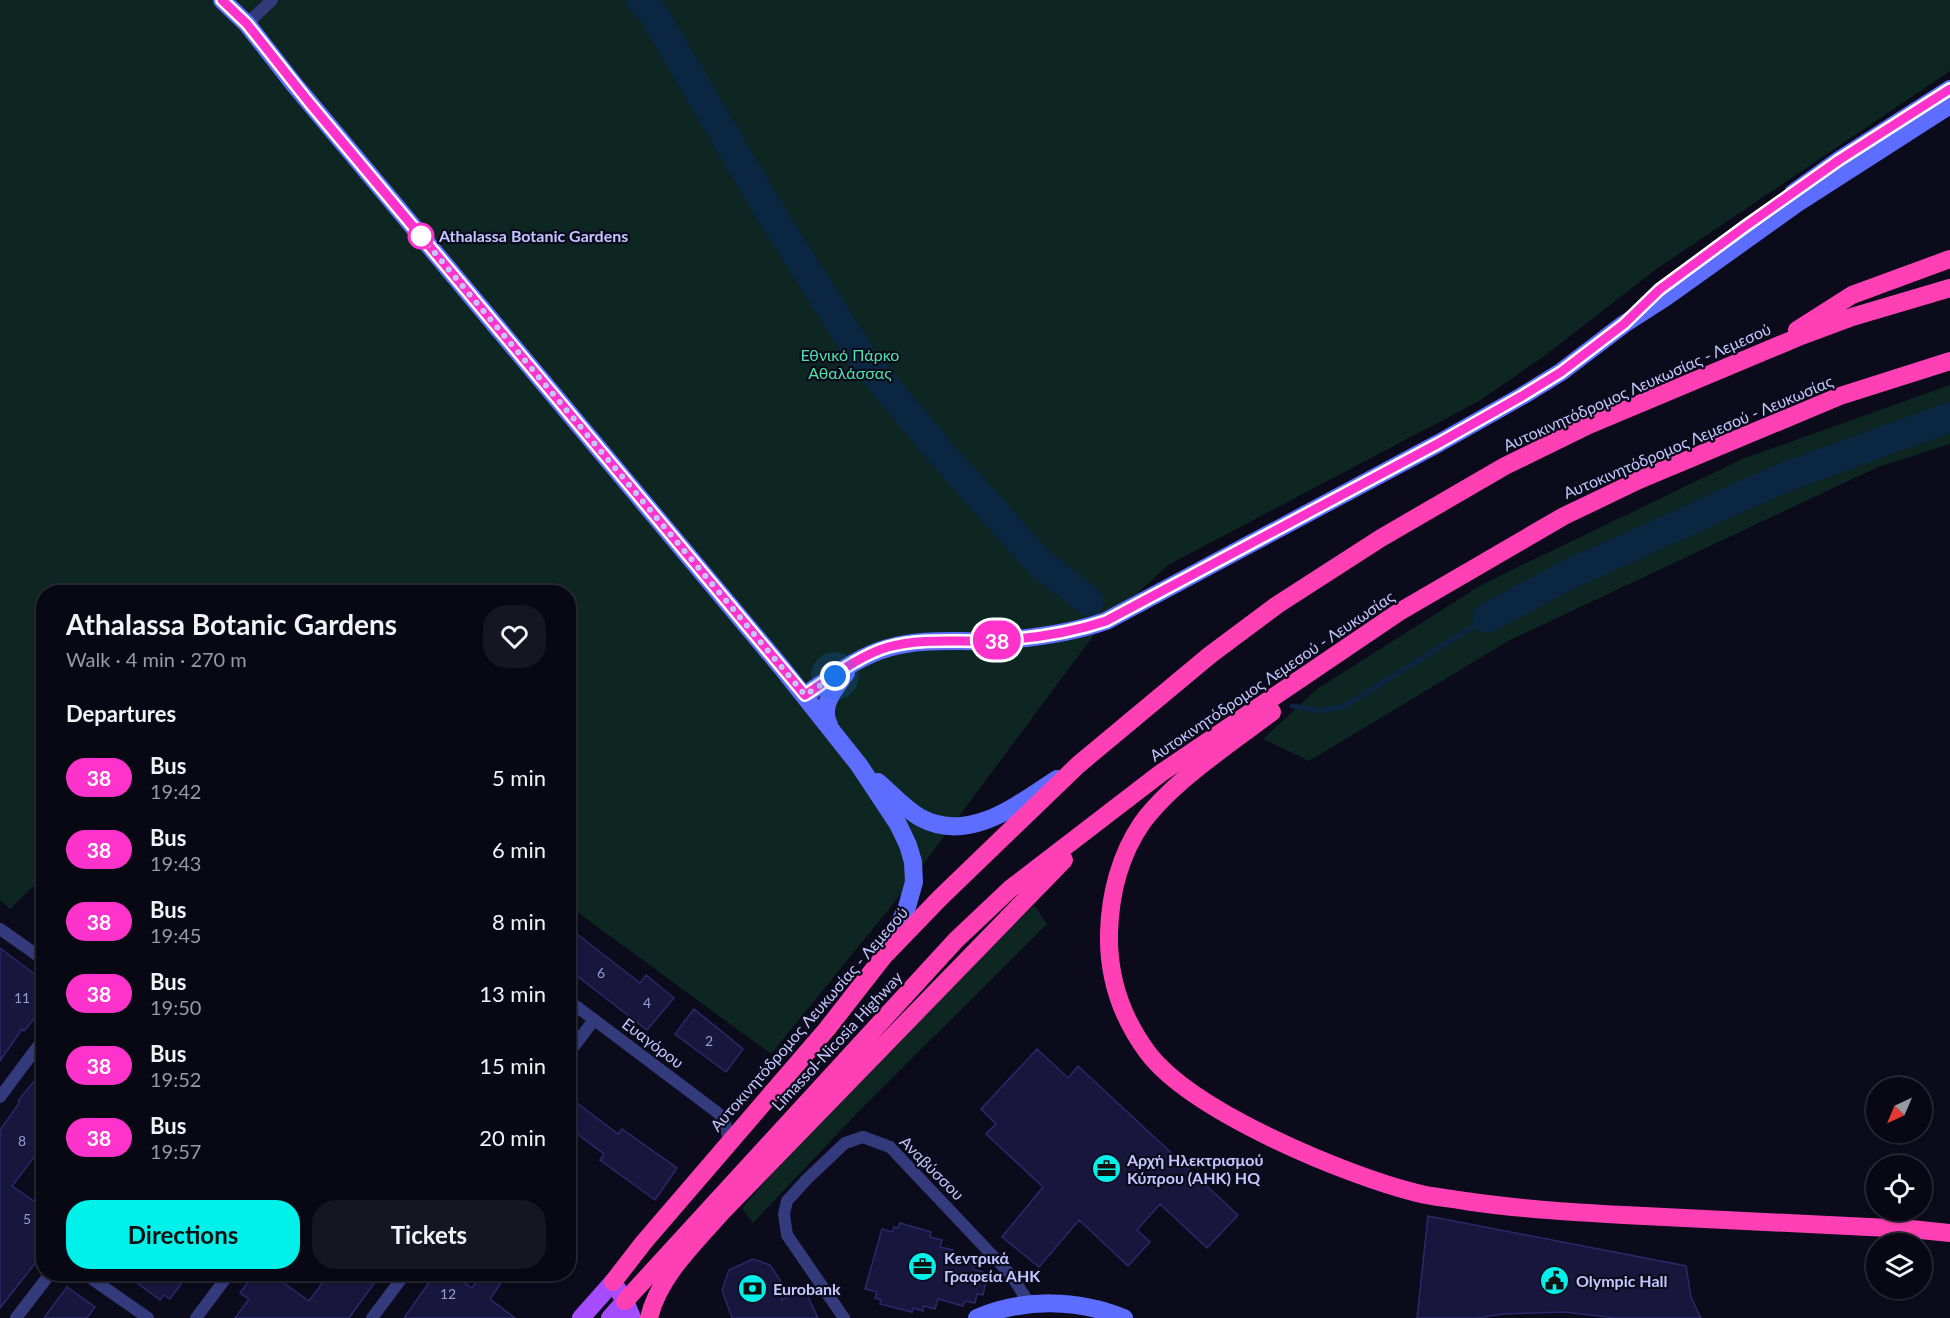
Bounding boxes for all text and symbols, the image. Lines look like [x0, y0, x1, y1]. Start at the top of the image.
marker: Athalassa Botanic Gardens [408, 223, 434, 249]
place label: Athalassa Botanic Gardens [438, 226, 628, 245]
street label: Αυτοκινητόδρομος Λευκωσίας - Λεμεσού [1500, 319, 1774, 454]
park label: Εθνικό Πάρκο Αθαλάσσας [801, 345, 899, 382]
street label: Αυτοκινητόδρομος Λεμεσού - Λευκωσίας [1560, 371, 1836, 502]
street label: Αυτοκινητόδρομος Λεμεσού - Λευκωσίας [1146, 586, 1398, 765]
button: heart [483, 605, 546, 668]
text: Athalassa Botanic Gardens [66, 607, 397, 641]
line badge: 38 [970, 620, 1024, 660]
text: 38 [985, 628, 1009, 653]
text: Walk · 4 min · 270 m [66, 647, 247, 671]
your location [820, 661, 850, 691]
text: Departures [66, 700, 176, 727]
text: Bus [150, 752, 186, 779]
text: 5 min [492, 764, 546, 791]
text: 38 [87, 765, 111, 790]
text: 19:42 [150, 779, 201, 803]
text: Bus [150, 824, 186, 851]
text: 6 min [492, 836, 546, 863]
text: 38 [87, 837, 111, 862]
text: 19:43 [150, 851, 201, 875]
text: Bus [150, 896, 186, 923]
street label: Αυτοκινητόδρομος Λευκωσίας - Λεμεσού [706, 903, 911, 1135]
text: 8 min [492, 908, 546, 935]
text: 38 [87, 909, 111, 934]
text: 19:45 [150, 923, 201, 947]
house number: 6 [597, 964, 605, 981]
street label: Limassol-Nicosia Highway [767, 967, 906, 1114]
text: Bus [150, 968, 186, 995]
text: 13 min [479, 980, 546, 1007]
text: 38 [87, 981, 111, 1006]
house number: 11 [14, 989, 30, 1006]
house number: 4 [643, 994, 651, 1011]
text: 19:50 [150, 995, 201, 1019]
street label: Ευαγόρου [619, 1013, 688, 1072]
house number: 2 [705, 1032, 713, 1049]
text: Bus [150, 1040, 186, 1067]
text: 15 min [479, 1052, 546, 1079]
text: 38 [87, 1053, 111, 1078]
text: 19:52 [150, 1067, 201, 1091]
north arrow [1866, 1077, 1932, 1143]
map controls [1866, 1077, 1932, 1299]
text: Bus [150, 1112, 186, 1139]
text: 20 min [479, 1124, 546, 1151]
text: 38 [87, 1125, 111, 1150]
house number: 8 [18, 1132, 26, 1149]
street label: Αναβύσσου [896, 1132, 968, 1204]
text: 19:57 [150, 1139, 201, 1163]
place label: Αρχή Ηλεκτρισμού Κύπρου (ΑΗΚ) HQ [1126, 1150, 1263, 1187]
office icon: Αρχή Ηλεκτρισμού Κύπρου (ΑΗΚ) HQ [1090, 1153, 1122, 1185]
button: locate [1866, 1155, 1932, 1221]
button: Directions [66, 1200, 300, 1269]
button: Tickets [312, 1200, 546, 1269]
house number: 5 [23, 1210, 31, 1227]
button: layers [1866, 1233, 1932, 1299]
place label: Κεντρικά Γραφεία ΑΗΚ [944, 1248, 1041, 1285]
office icon: Κεντρικά Γραφεία ΑΗΚ [907, 1251, 939, 1283]
public building icon: Olympic Hall [1539, 1265, 1571, 1297]
place label: Olympic Hall [1576, 1271, 1668, 1290]
bank icon: Eurobank [736, 1273, 768, 1305]
place label: Eurobank [773, 1279, 841, 1298]
house number: 12 [440, 1285, 456, 1302]

